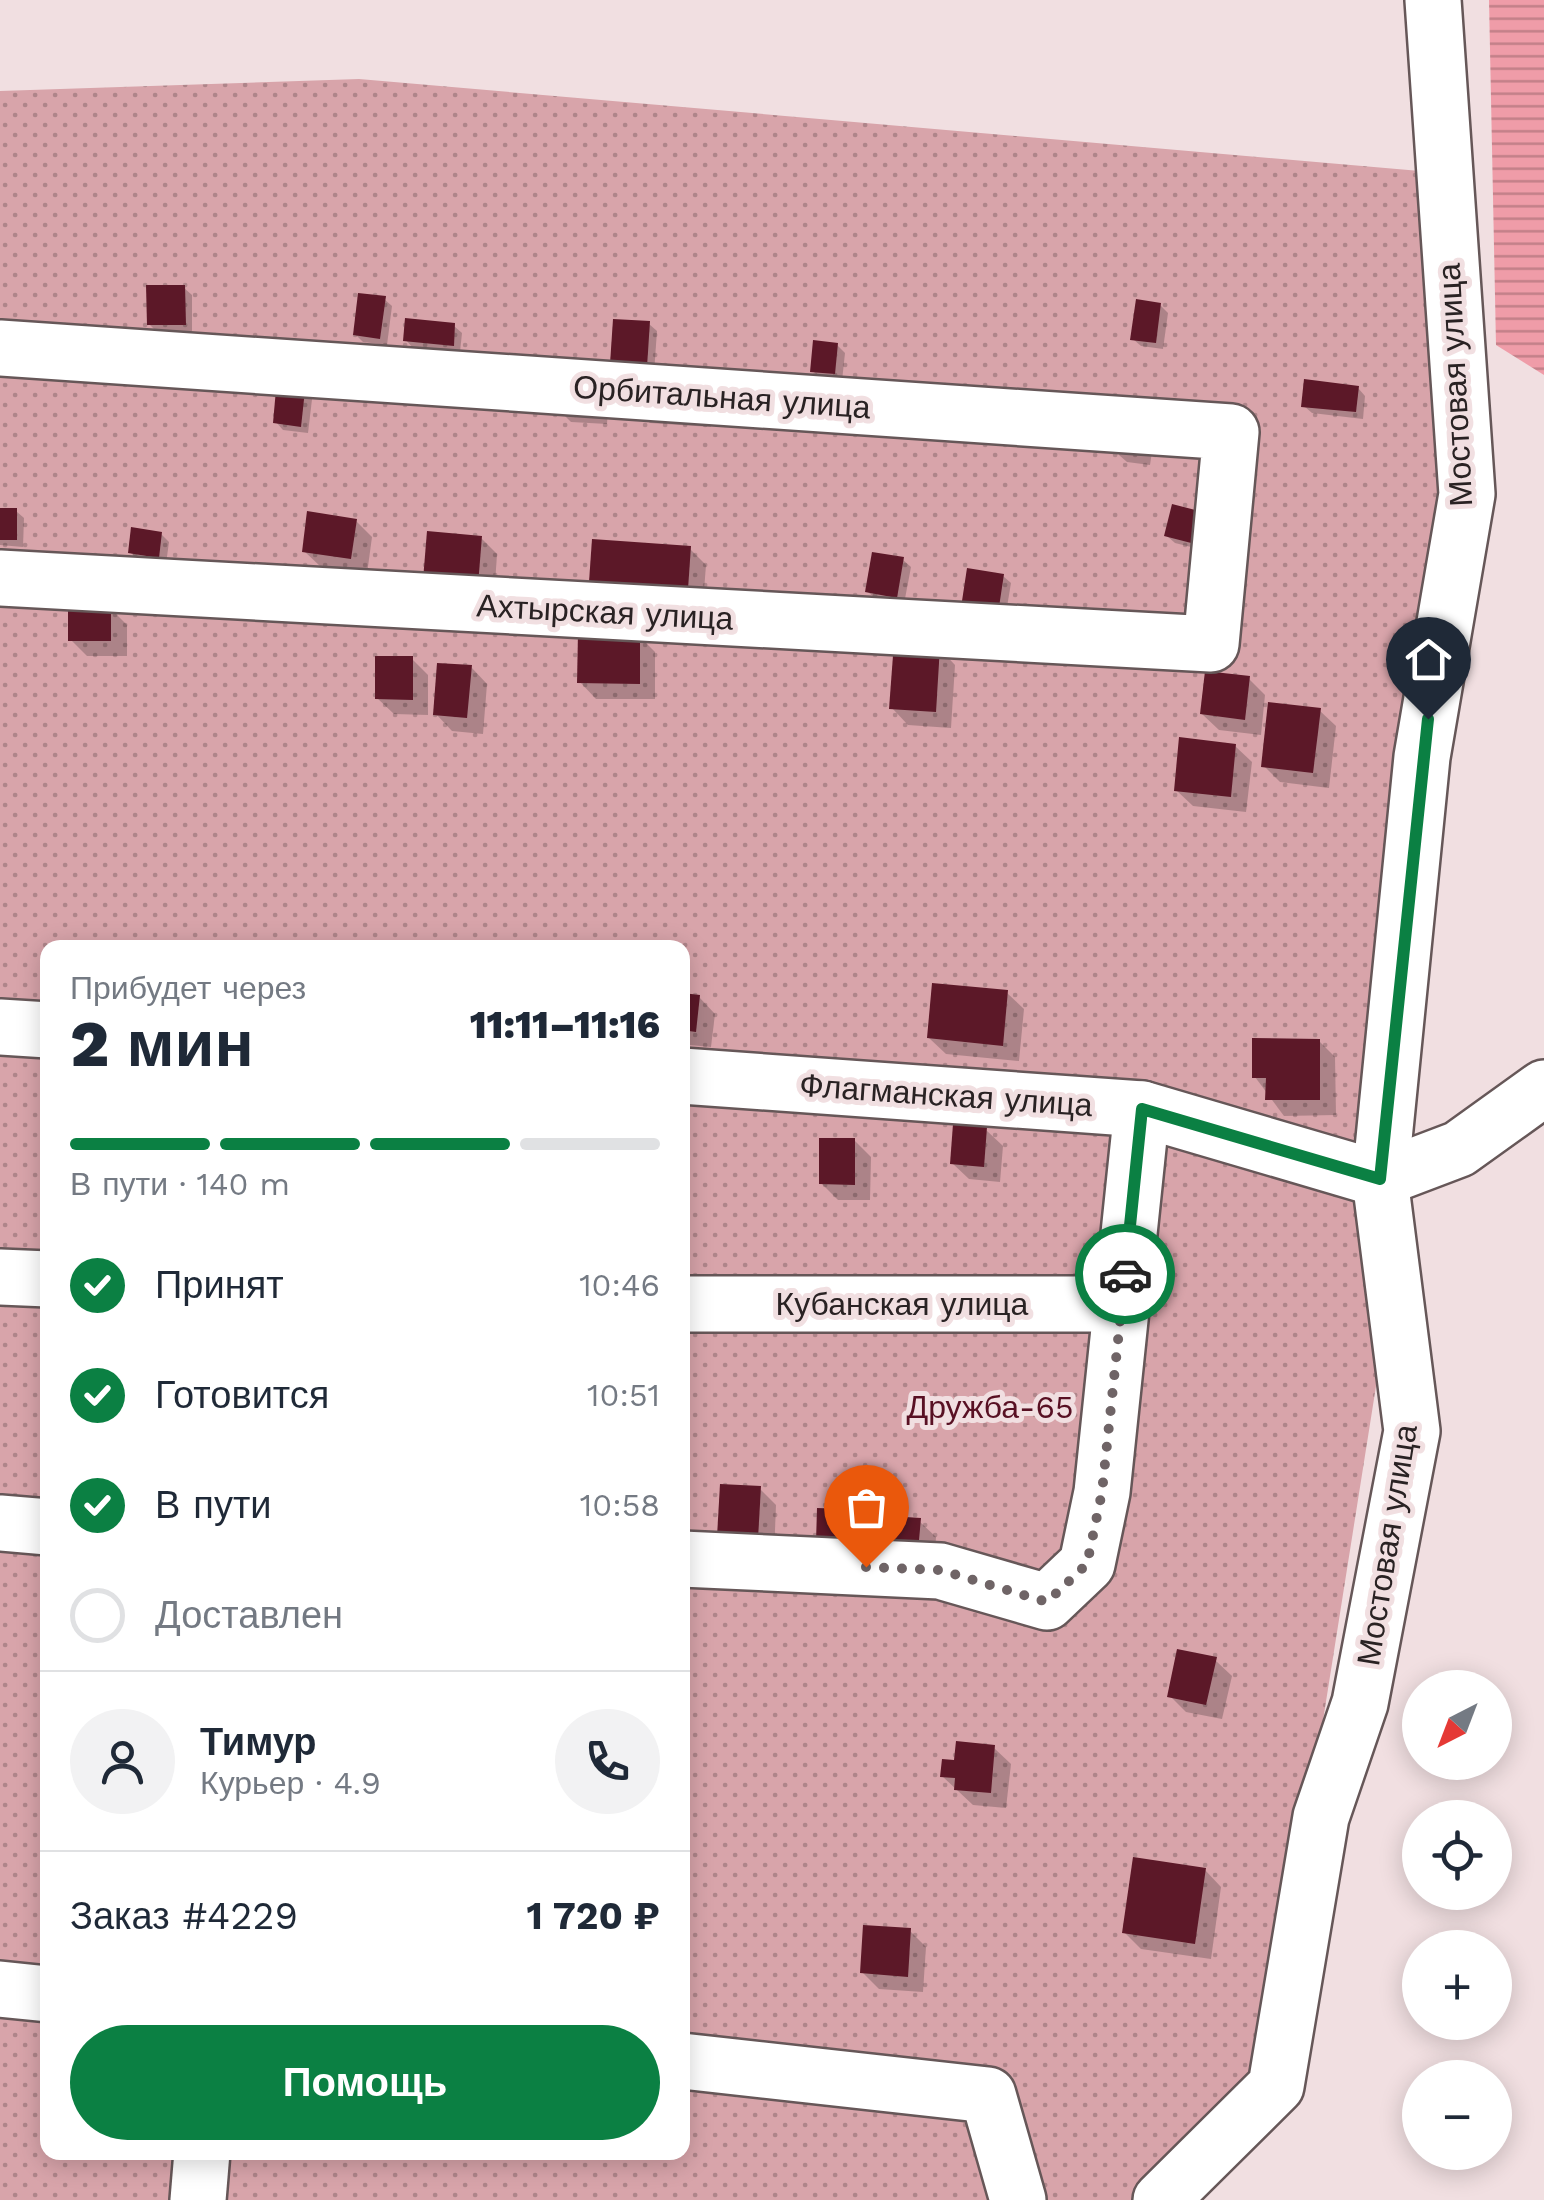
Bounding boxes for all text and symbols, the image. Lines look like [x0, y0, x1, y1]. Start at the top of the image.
street label: Мостовая улица [1430, 262, 1480, 508]
street label: Орбитальная улица [572, 368, 872, 426]
street label: Ахтырская улица [476, 586, 735, 638]
pin [1386, 617, 1471, 720]
icon: home [1401, 632, 1456, 687]
text: Прибудет через [70, 969, 306, 1007]
text: 11:11–11:16 [470, 1003, 660, 1047]
text: 2 мин [70, 1006, 254, 1082]
street label: Флагманская улица [798, 1066, 1094, 1124]
text: В пути · 140 m [70, 1165, 290, 1203]
courier [1075, 1224, 1175, 1324]
icon: car [1098, 1247, 1153, 1302]
icon: check [70, 1258, 125, 1313]
text: Принят [155, 1263, 284, 1307]
text: 10:46 [579, 1266, 660, 1304]
street label: Кубанская улица [776, 1285, 1029, 1323]
icon: check [70, 1368, 125, 1423]
text: Готовится [155, 1373, 329, 1417]
text: 10:51 [587, 1376, 660, 1414]
park label: Дружба-65 [906, 1388, 1074, 1426]
street label: Мостовая улица [1349, 1422, 1425, 1668]
pin [824, 1465, 909, 1568]
icon: check [70, 1478, 125, 1533]
icon: bag [839, 1480, 894, 1535]
text: В пути [155, 1483, 272, 1527]
text: 10:58 [580, 1486, 660, 1524]
text: Доставлен [155, 1593, 343, 1637]
north arrow [1402, 1670, 1512, 1780]
map controls [1402, 1670, 1512, 2170]
button: person [70, 1709, 175, 1814]
button: phone [555, 1709, 660, 1814]
text: Тимур [200, 1720, 317, 1764]
text: Курьер · 4.9 [200, 1764, 381, 1802]
button: locate [1402, 1800, 1512, 1910]
text: Заказ #4229 [70, 1894, 298, 1938]
text: 1 720 ₽ [527, 1894, 660, 1938]
button: + [1402, 1930, 1512, 2040]
button: Помощь [70, 2025, 660, 2140]
button: − [1402, 2060, 1512, 2170]

